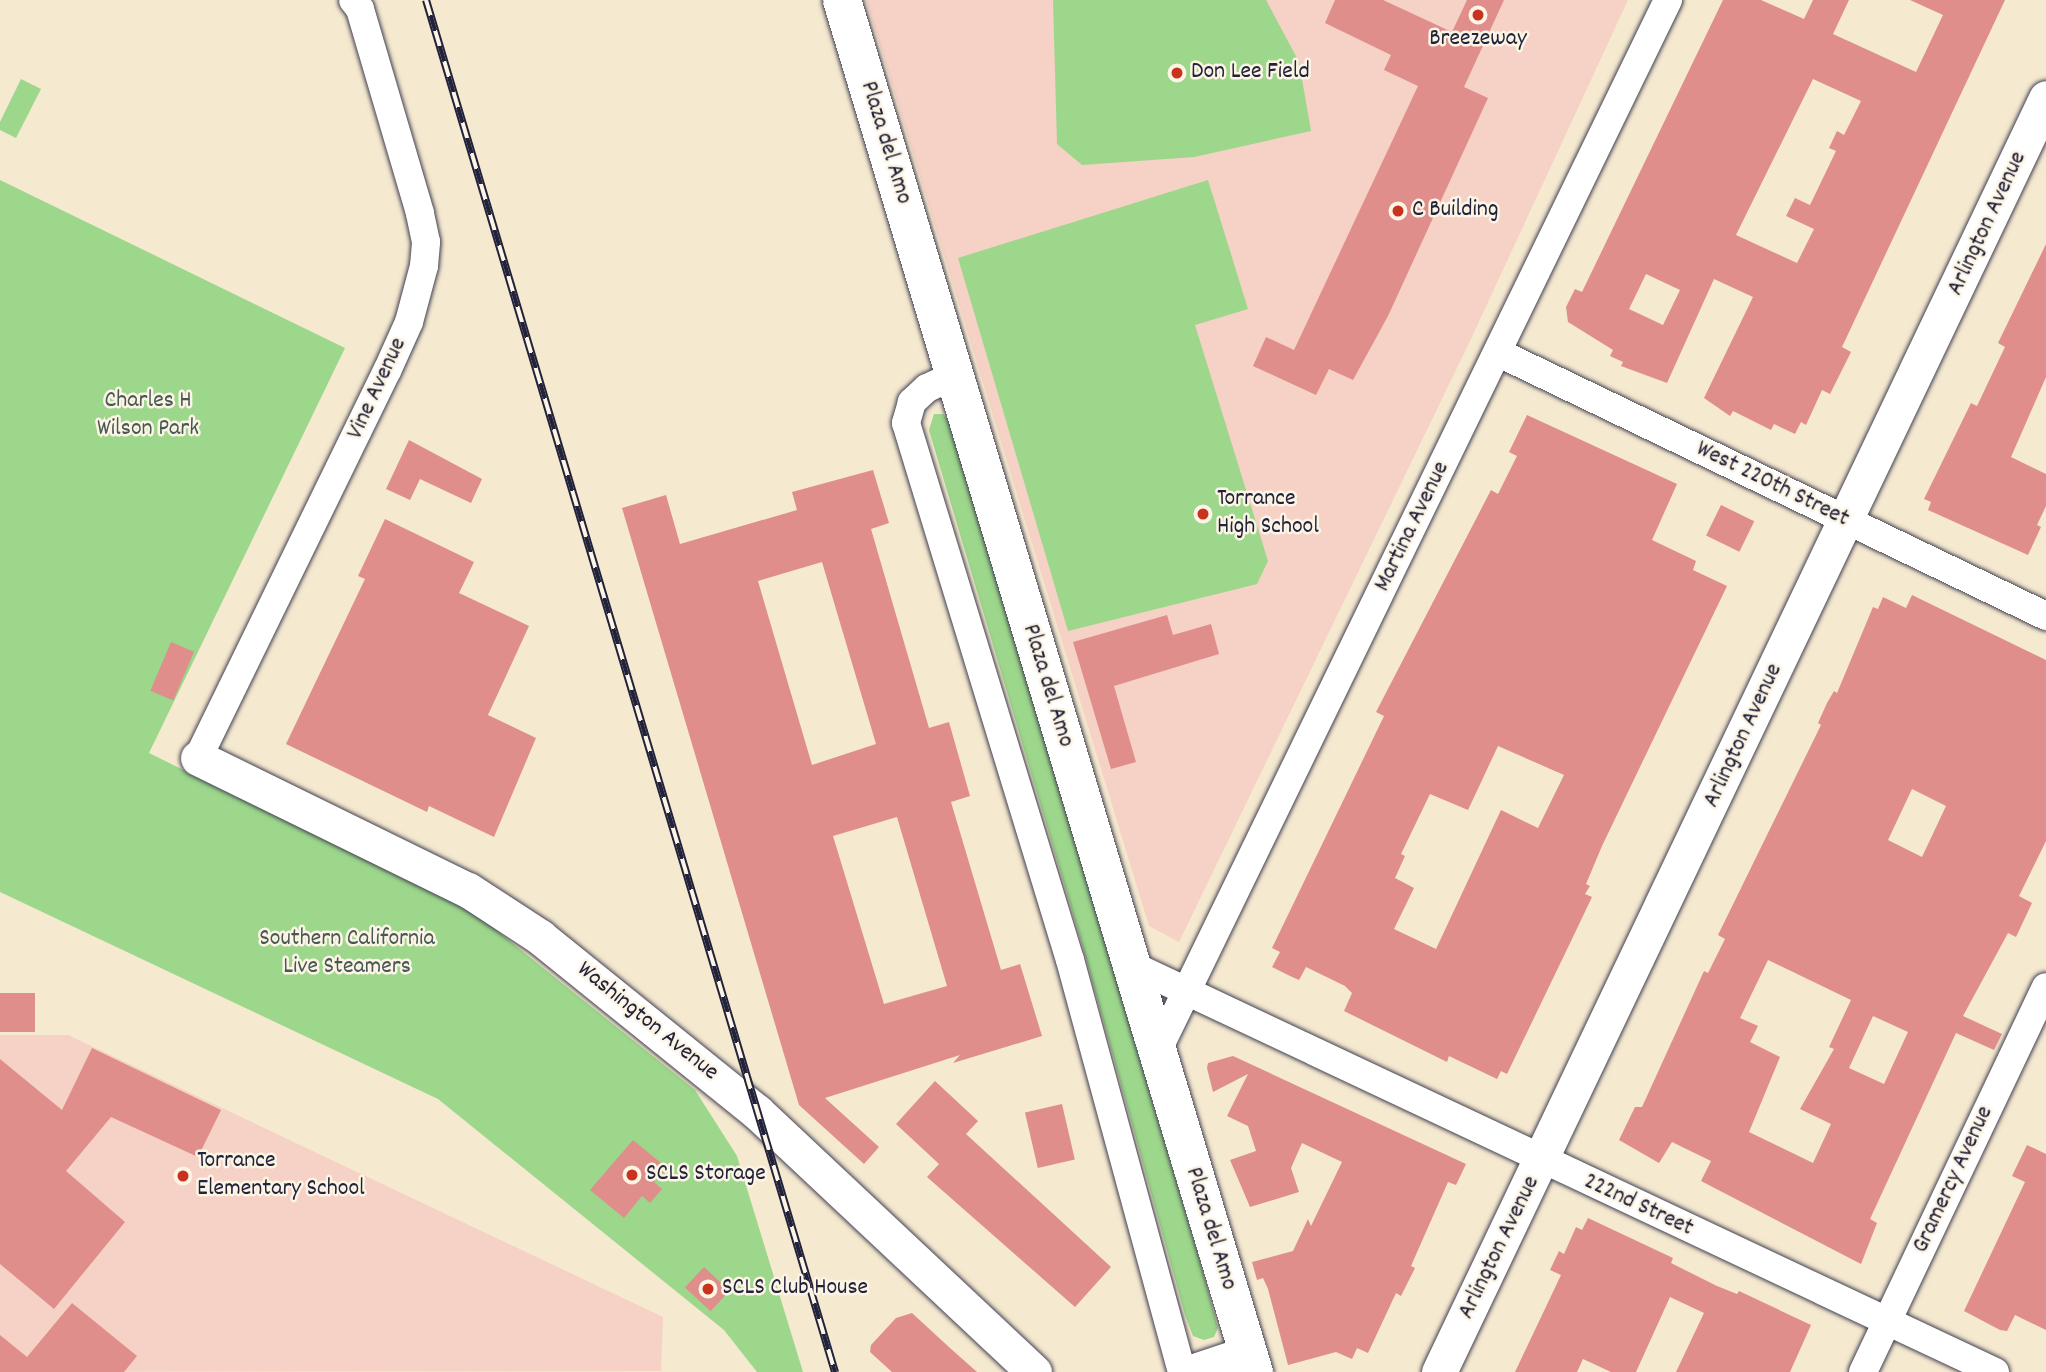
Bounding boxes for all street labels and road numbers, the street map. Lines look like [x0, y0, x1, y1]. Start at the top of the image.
street label: Plaza del Amo [853, 78, 917, 208]
street label: Arlington Avenue [1942, 147, 2034, 301]
street label: Vine Avenue [342, 334, 414, 444]
street label: West 220th Street [1691, 436, 1853, 534]
street label: Martina Avenue [1369, 457, 1457, 597]
street label: Plaza del Amo [1015, 621, 1079, 751]
street label: Arlington Avenue [1698, 659, 1790, 813]
street label: Washington Avenue [570, 956, 724, 1088]
street label: Gramercy Avenue [1907, 1102, 2001, 1258]
street label: Plaza del Amo [1178, 1164, 1242, 1294]
street label: 222nd Street [1579, 1168, 1697, 1244]
street label: Arlington Avenue [1453, 1172, 1547, 1324]

